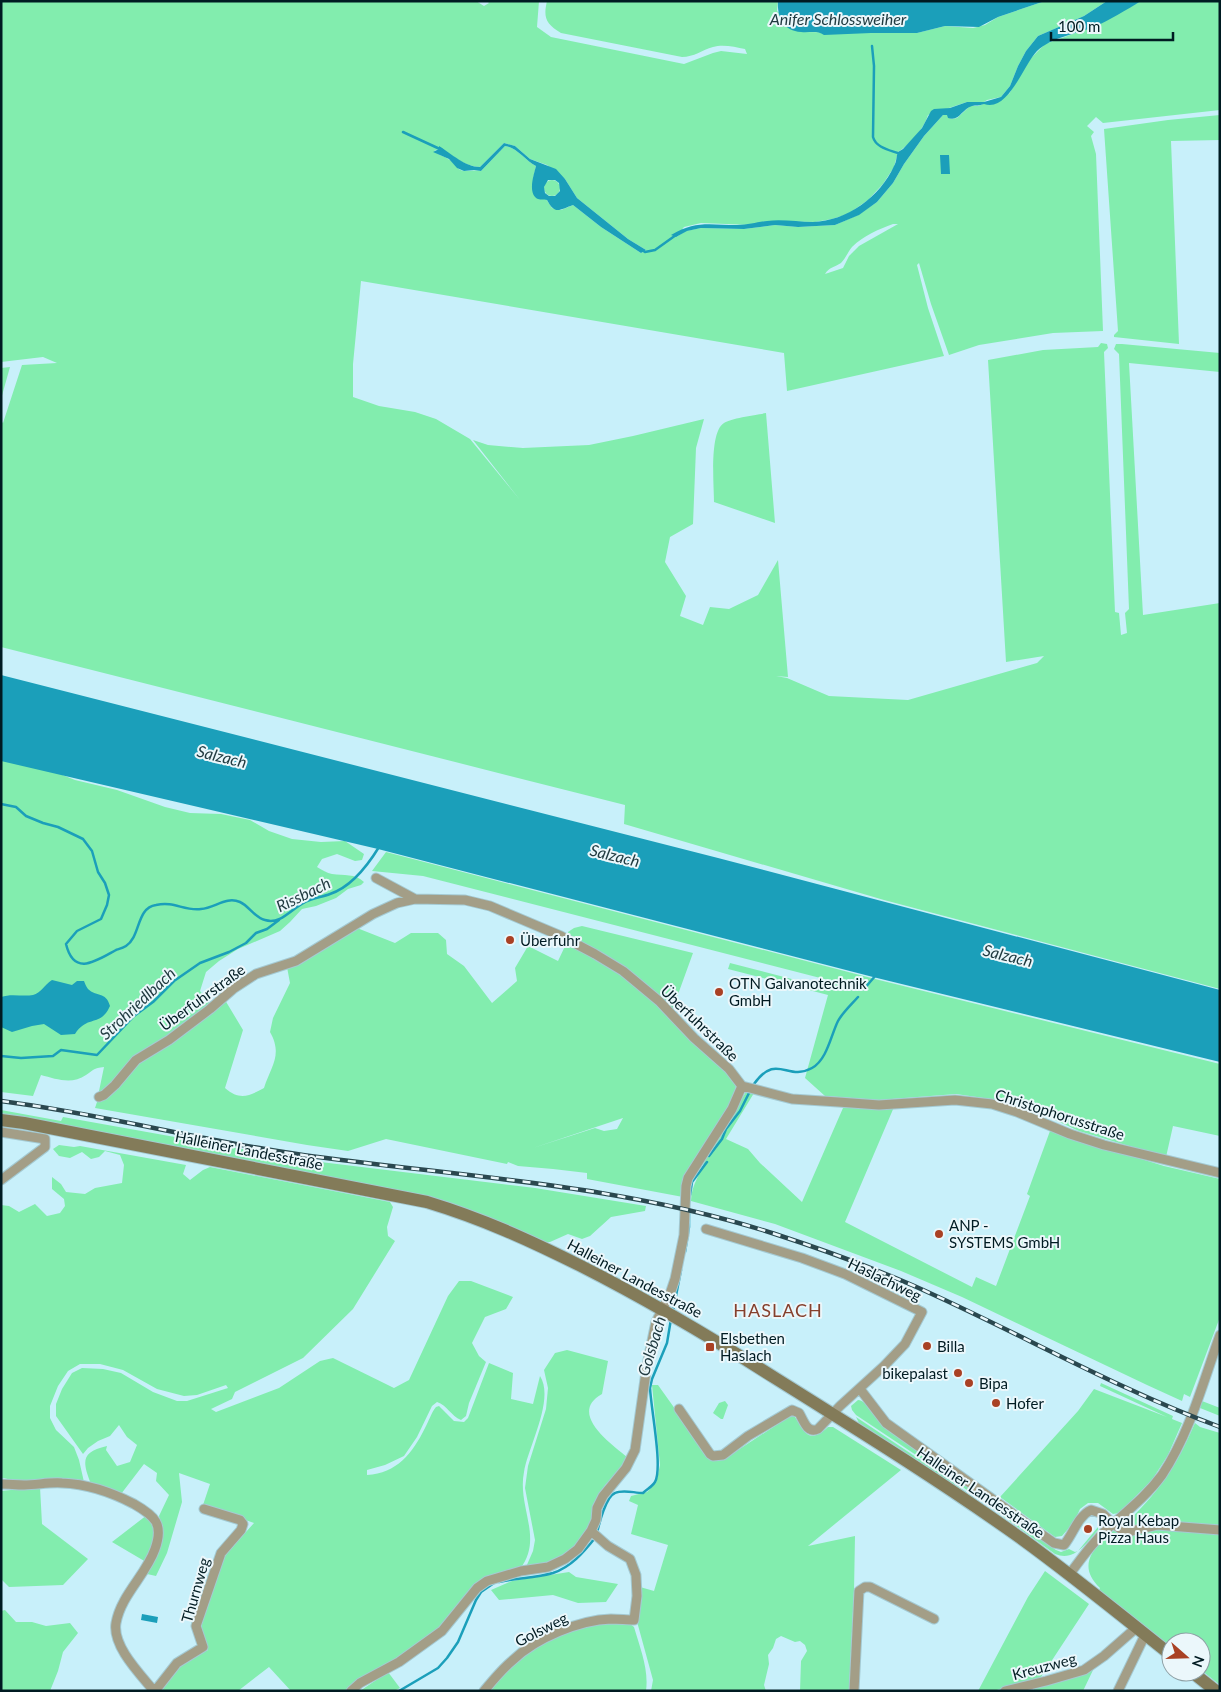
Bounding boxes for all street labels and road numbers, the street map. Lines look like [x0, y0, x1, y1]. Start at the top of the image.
street label: Überfuhrstraße [156, 960, 248, 1034]
street label: Überfuhrstraße [657, 981, 743, 1065]
street label: Christophorusstraße [993, 1085, 1127, 1143]
street label: Halleiner Landesstraße [174, 1127, 325, 1173]
street label: Halleiner Landesstraße [564, 1235, 706, 1321]
street label: Haslachweg [846, 1254, 925, 1305]
street label: Halleiner Landesstraße [914, 1443, 1048, 1541]
street label: Thurnweg [177, 1555, 213, 1625]
street label: Golsweg [512, 1608, 571, 1650]
street label: Kreuzweg [1010, 1649, 1078, 1683]

